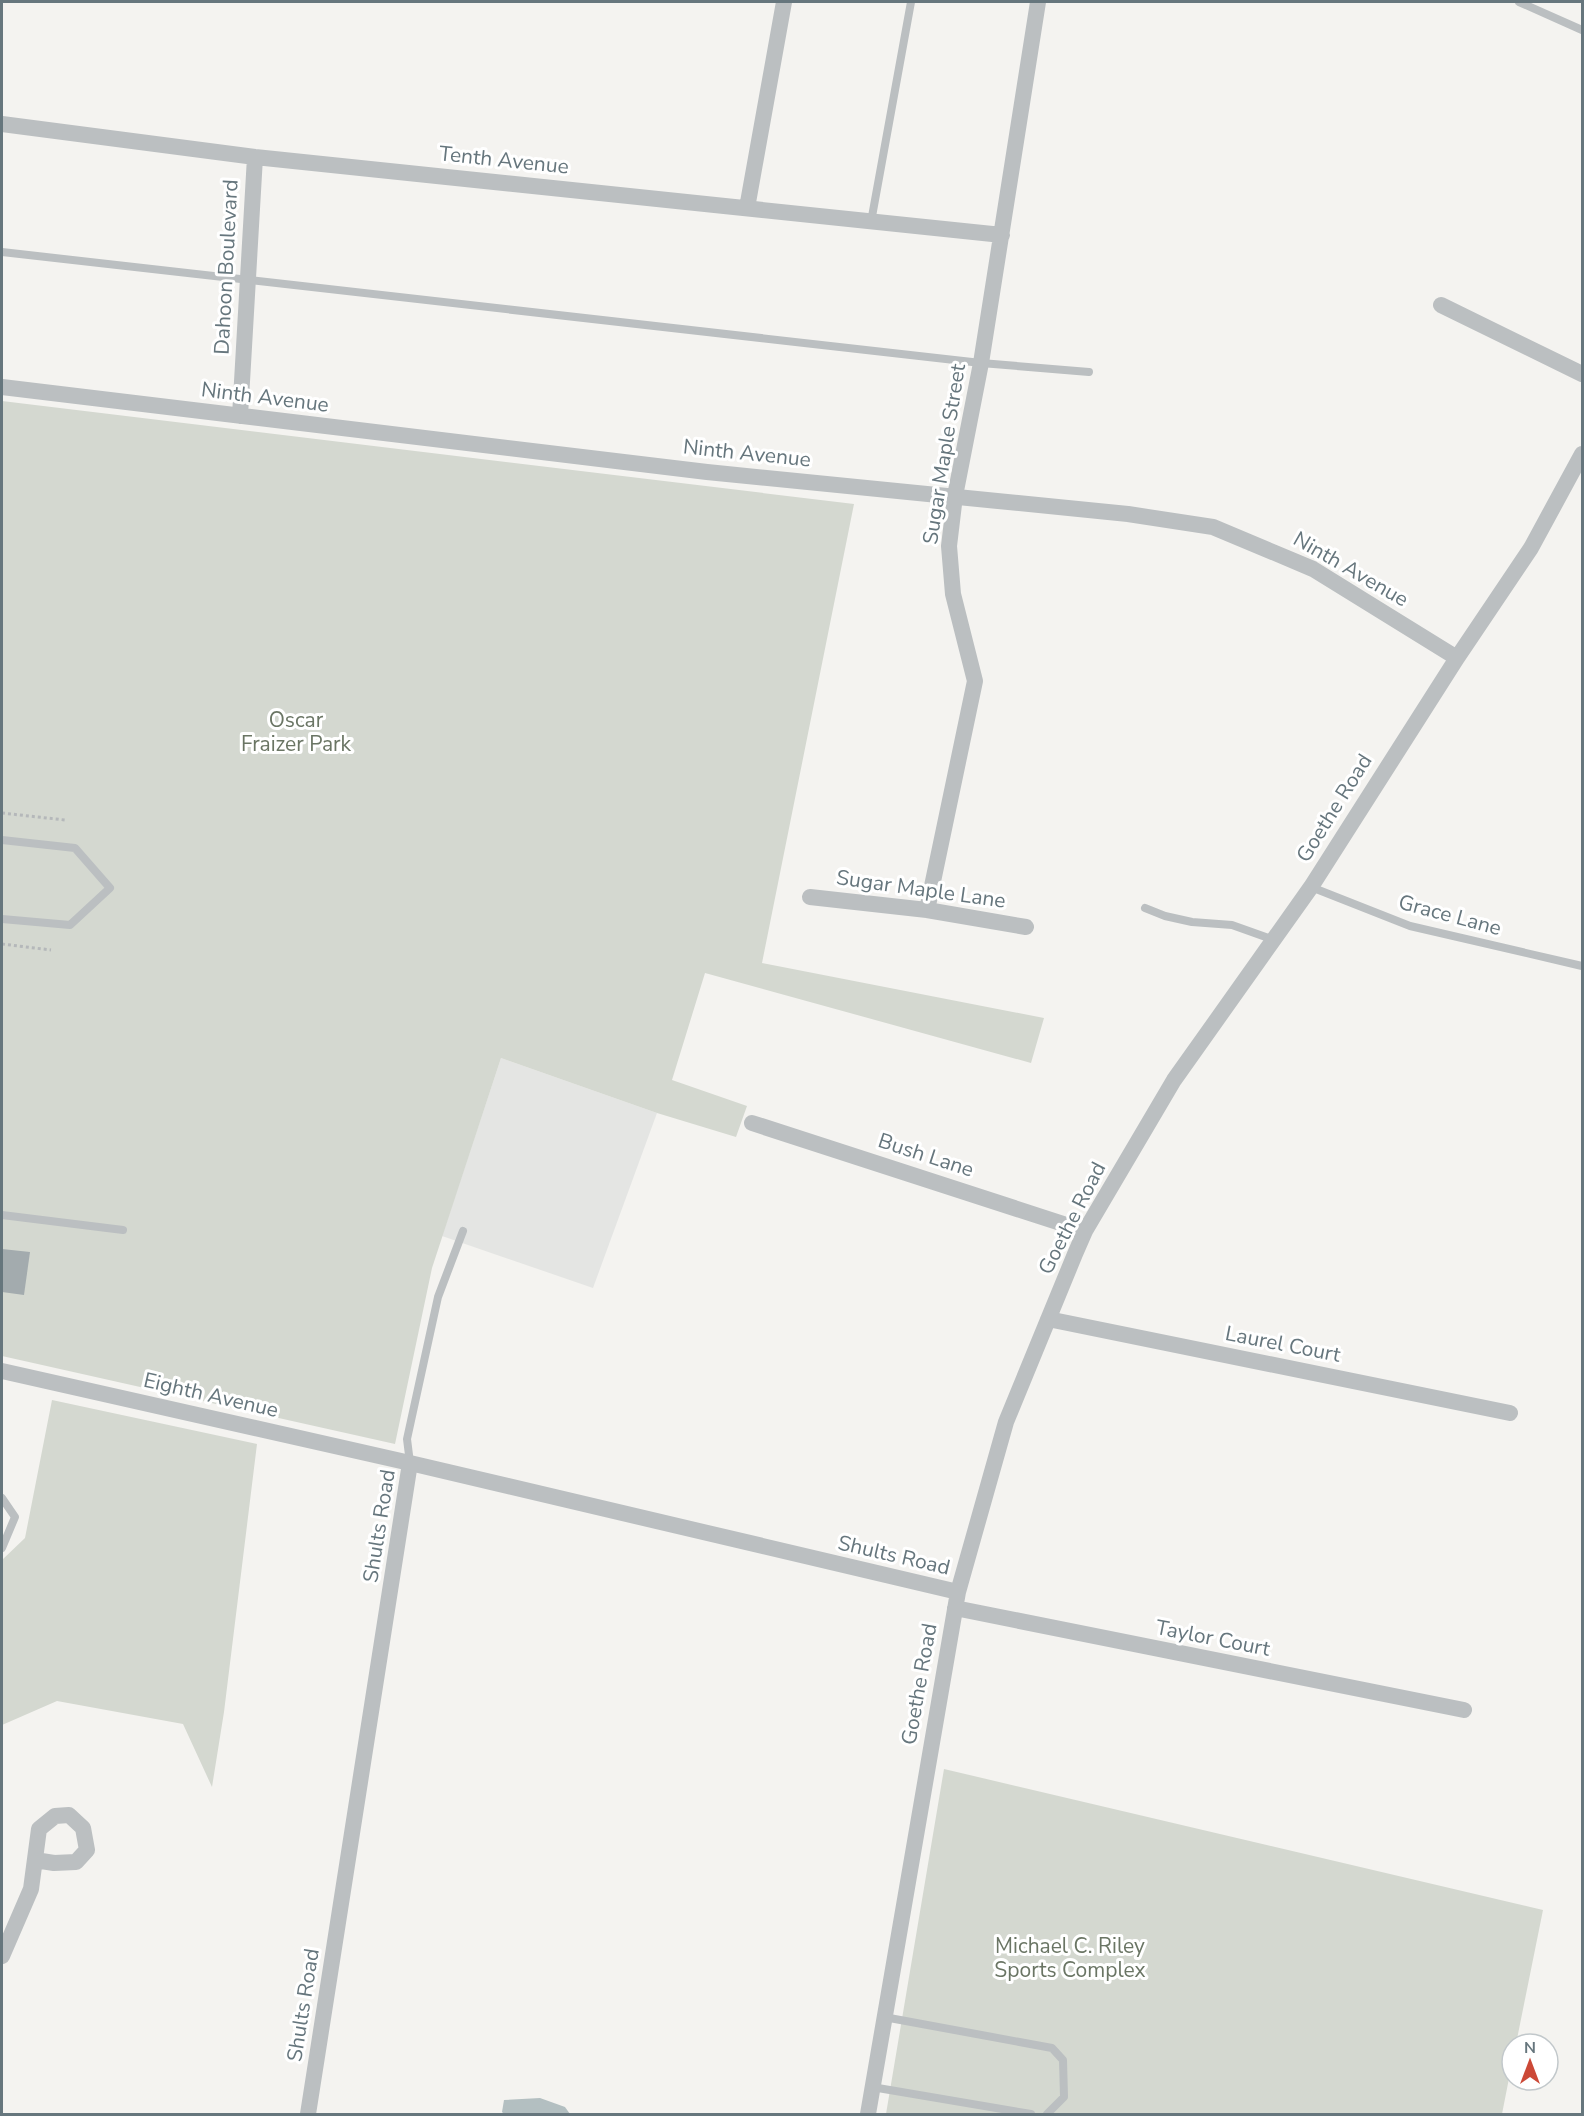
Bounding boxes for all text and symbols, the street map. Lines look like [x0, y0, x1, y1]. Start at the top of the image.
street label: Tenth Avenue [438, 139, 570, 181]
street label: Dahoon Boulevard [207, 179, 245, 355]
street label: Sugar Maple Street [916, 361, 972, 546]
street label: Ninth Avenue [200, 375, 330, 419]
street label: Ninth Avenue [682, 432, 812, 474]
street label: Ninth Avenue [1288, 525, 1414, 613]
park label: Oscar Fraizer Park [241, 706, 352, 758]
street label: Goethe Road [1290, 749, 1378, 867]
street label: Sugar Maple Lane [835, 863, 1007, 915]
street label: Grace Lane [1395, 888, 1505, 942]
street label: Bush Lane [875, 1126, 977, 1184]
street label: Goethe Road [1032, 1157, 1112, 1279]
street label: Laurel Court [1223, 1319, 1344, 1369]
street label: Eighth Avenue [141, 1366, 281, 1424]
street label: Shults Road [356, 1467, 402, 1585]
street label: Shults Road [835, 1528, 953, 1582]
street label: Taylor Court [1153, 1613, 1273, 1663]
street label: Goethe Road [895, 1621, 943, 1747]
park label: Michael C. Riley Sports Complex [994, 1932, 1146, 1984]
street label: Shults Road [280, 1946, 326, 2064]
north arrow [1500, 2032, 1560, 2092]
text: N [1524, 2037, 1536, 2059]

